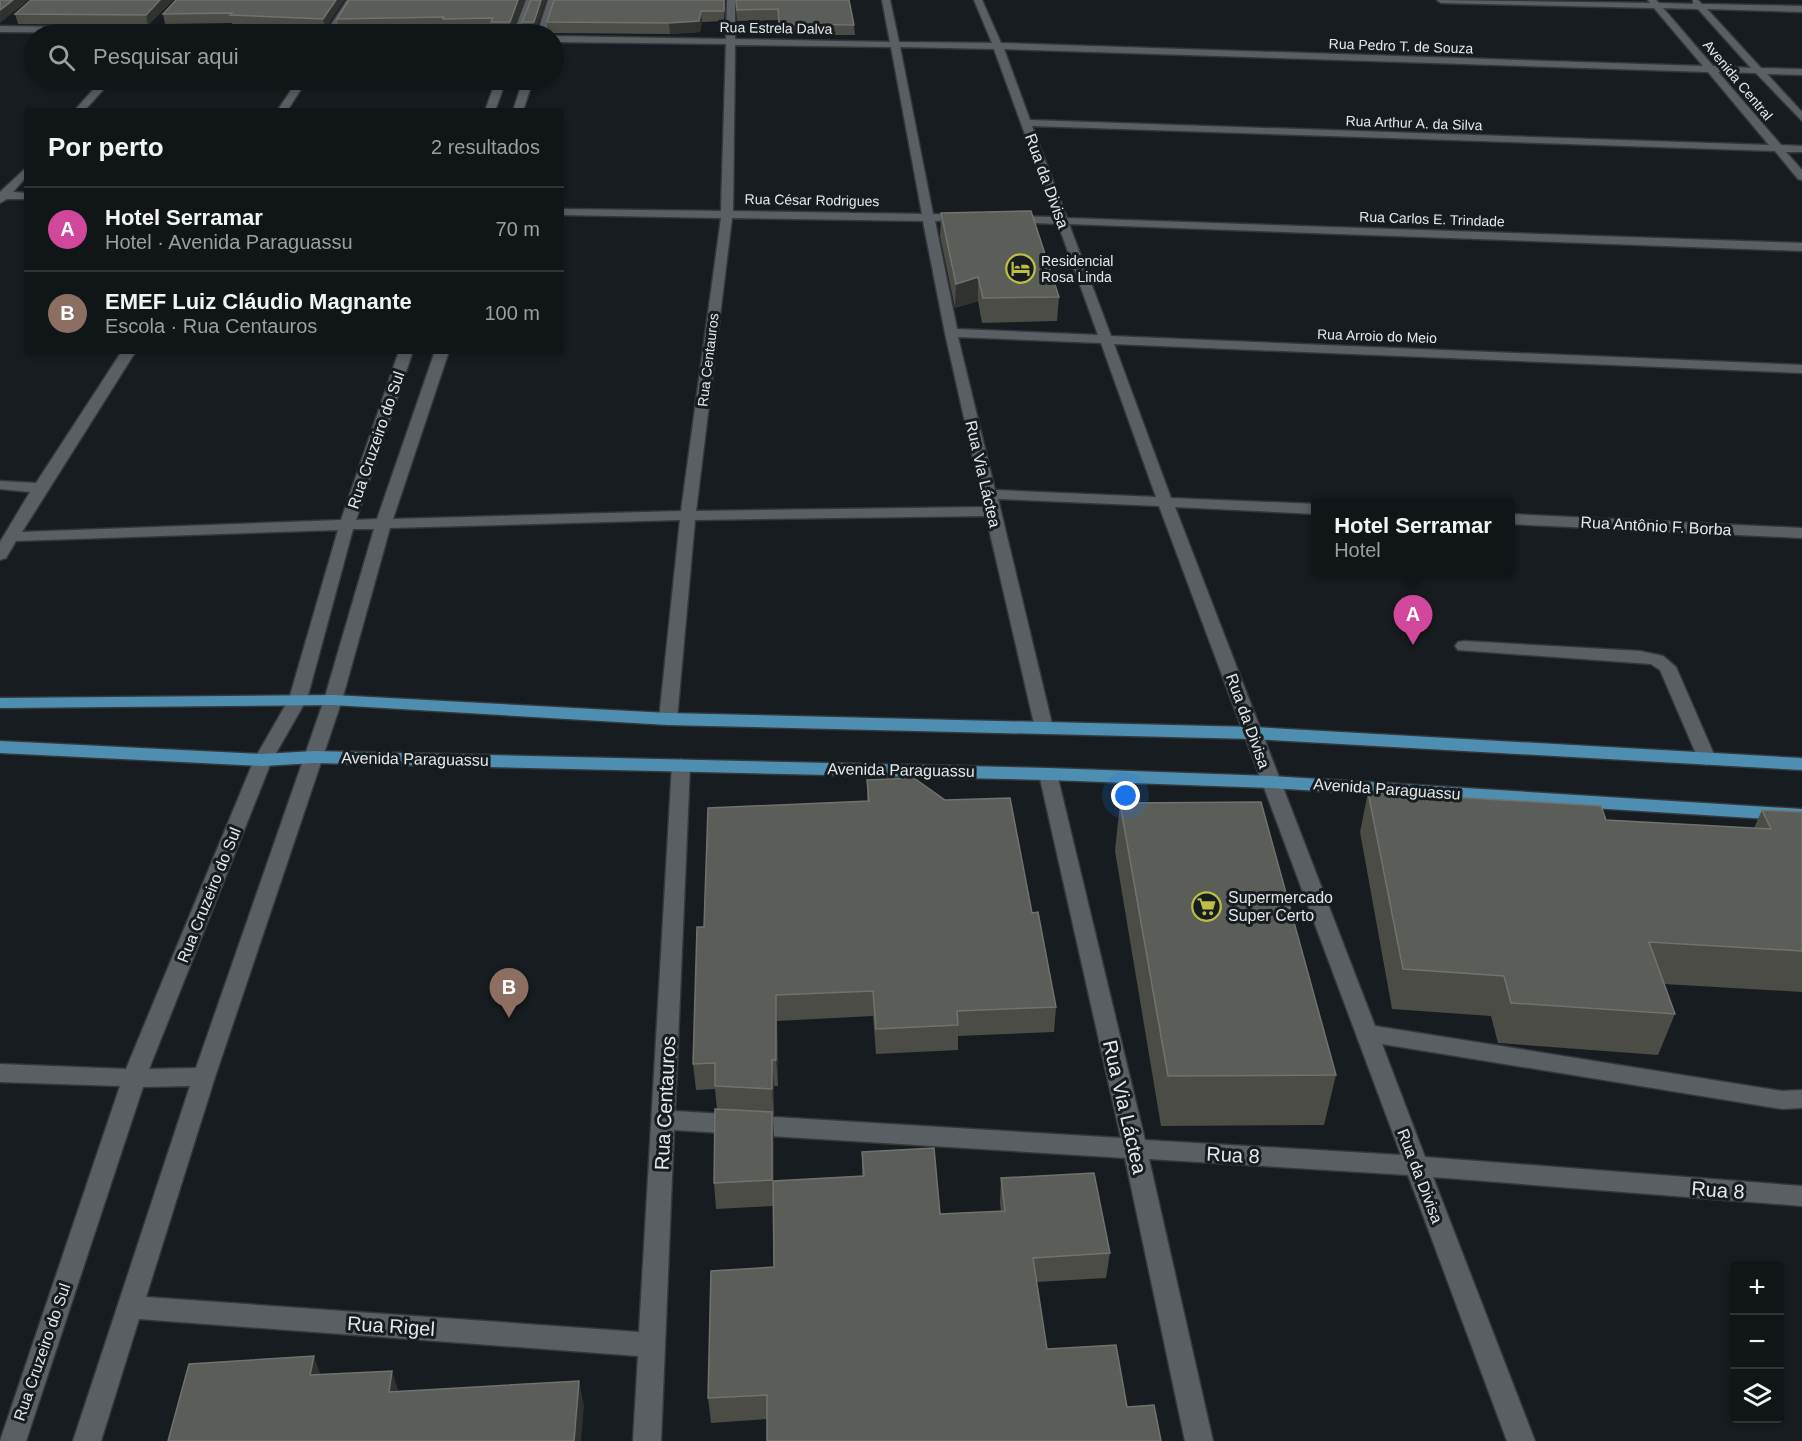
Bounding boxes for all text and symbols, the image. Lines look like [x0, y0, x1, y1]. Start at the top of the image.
street label: Rua Estrela Dalva [719, 19, 833, 37]
search box [24, 24, 564, 90]
street label: Rua Pedro T. de Souza [1329, 35, 1474, 57]
street label: Avenida Central [1700, 37, 1776, 123]
icon: search [45, 41, 78, 74]
text: Pesquisar aqui [93, 44, 239, 69]
street label: Rua Arthur A. da Silva [1345, 113, 1483, 133]
street label: Rua da Divisa [1022, 131, 1072, 231]
text: Por perto [48, 132, 164, 162]
text: 2 resultados [431, 136, 540, 158]
street label: Rua César Rodrigues [745, 191, 879, 209]
text: Hotel Serramar [105, 205, 263, 230]
street label: Rua Carlos E. Trindade [1359, 208, 1505, 230]
text: A [60, 218, 75, 240]
text: 70 m [496, 218, 540, 240]
text: Hotel · Avenida Paraguassu [105, 231, 353, 253]
hotel icon: Residencial Rosa Linda [1004, 253, 1036, 285]
place label: Residencial Rosa Linda [1041, 253, 1113, 285]
text: EMEF Luiz Cláudio Magnante [105, 289, 412, 314]
text: B [60, 302, 75, 324]
text: 100 m [484, 302, 540, 324]
street label: Rua Centauros [694, 312, 722, 408]
text: Escola · Rua Centauros [105, 315, 317, 337]
street label: Rua Arroio do Meio [1317, 326, 1437, 346]
street label: Rua Cruzeiro do Sul [345, 369, 407, 511]
street label: Rua Via Láctea [962, 419, 1004, 529]
popup [1311, 498, 1515, 576]
text: Hotel Serramar [1334, 513, 1492, 538]
street label: Rua Antônio F. Borba [1580, 514, 1732, 538]
text: Hotel [1334, 539, 1381, 561]
pin: A [1394, 596, 1432, 645]
street label: Rua da Divisa [1223, 671, 1273, 771]
street label: Avenida Paraguassu [341, 749, 489, 769]
street label: Avenida Paraguassu [827, 760, 975, 780]
street label: Avenida Paraguassu [1313, 775, 1461, 803]
your location [1111, 781, 1140, 810]
street label: Rua Cruzeiro do Sul [174, 825, 244, 965]
place label: Supermercado Super Certo [1228, 889, 1333, 924]
supermarket icon: Supermercado Super Certo [1191, 890, 1223, 922]
pin: B [490, 968, 528, 1018]
street label: Rua Centauros [650, 1035, 680, 1171]
street label: Rua Via Láctea [1099, 1038, 1151, 1177]
street label: Rua da Divisa [1394, 1126, 1446, 1226]
street label: Rua 8 [1206, 1143, 1260, 1167]
street label: Rua 8 [1691, 1177, 1745, 1203]
map controls [1730, 1261, 1784, 1423]
button: + [1730, 1261, 1784, 1315]
street label: Rua Cruzeiro do Sul [11, 1281, 73, 1423]
street label: Rua Rigel [346, 1312, 436, 1340]
button: − [1730, 1315, 1784, 1369]
button: layers [1730, 1369, 1784, 1423]

